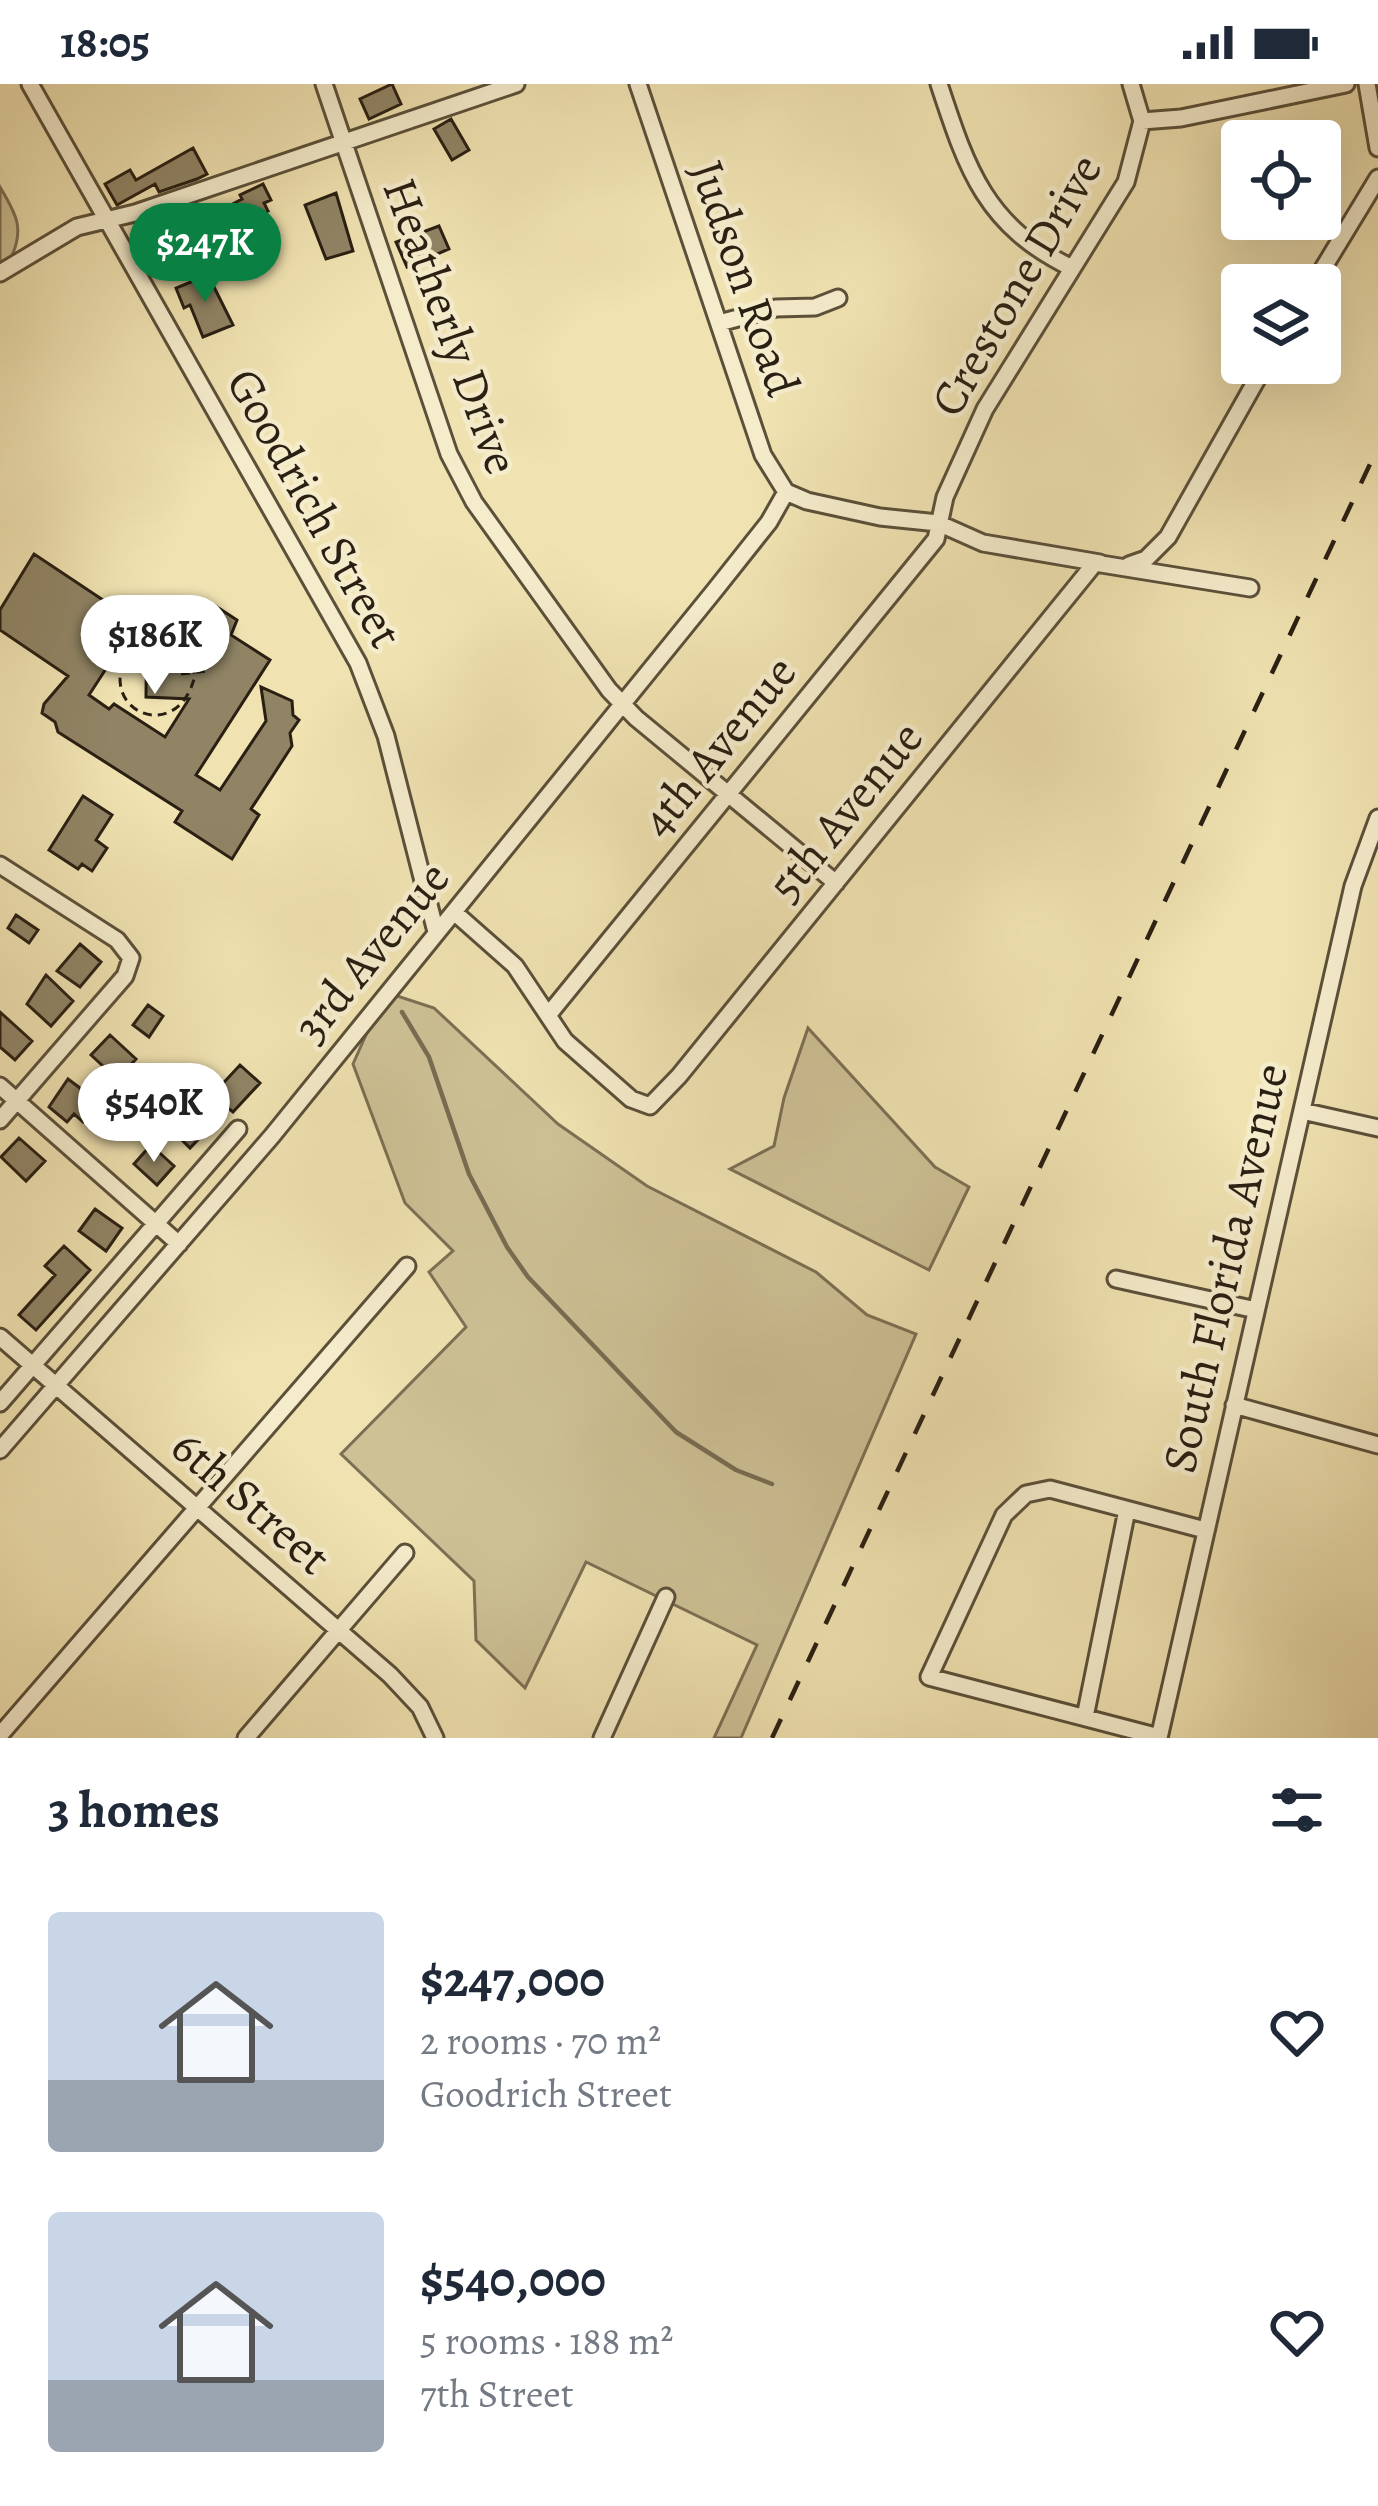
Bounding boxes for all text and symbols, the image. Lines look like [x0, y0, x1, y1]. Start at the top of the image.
text: 18:05 [60, 11, 150, 73]
map controls [1221, 120, 1341, 384]
button: locate [1221, 120, 1341, 240]
street label: Crestone Drive [914, 142, 1118, 428]
street label: Judson Road [674, 151, 816, 405]
street label: Heatherly Drive [367, 169, 535, 483]
pin: $247K [121, 203, 289, 305]
text: $247K [156, 215, 254, 268]
button: layers [1221, 264, 1341, 384]
street label: Goodrich Street [211, 356, 419, 660]
pin: $186K [71, 595, 239, 697]
text: $186K [108, 607, 202, 660]
street label: 4th Avenue [624, 641, 812, 851]
street label: 5th Avenue [752, 707, 938, 915]
street label: 3rd Avenue [277, 847, 465, 1057]
street label: South Florida Avenue [1146, 1057, 1304, 1479]
pin: $540K [70, 1063, 238, 1165]
text: $540K [105, 1075, 203, 1128]
street label: 6th Street [157, 1414, 345, 1590]
text: 3 homes [48, 1775, 220, 1845]
icon: filters [1264, 1777, 1330, 1843]
text: $247,000 [420, 1944, 605, 2014]
icon: home [144, 1960, 288, 2104]
icon: heart [1264, 1999, 1330, 2065]
text: 2 rooms · 70 m² [420, 2014, 661, 2067]
text: Goodrich Street [420, 2067, 672, 2120]
text: $540,000 [420, 2244, 606, 2314]
icon: home [144, 2260, 288, 2404]
icon: heart [1264, 2299, 1330, 2365]
text: 5 rooms · 188 m² [420, 2314, 673, 2367]
text: 7th Street [420, 2367, 574, 2420]

